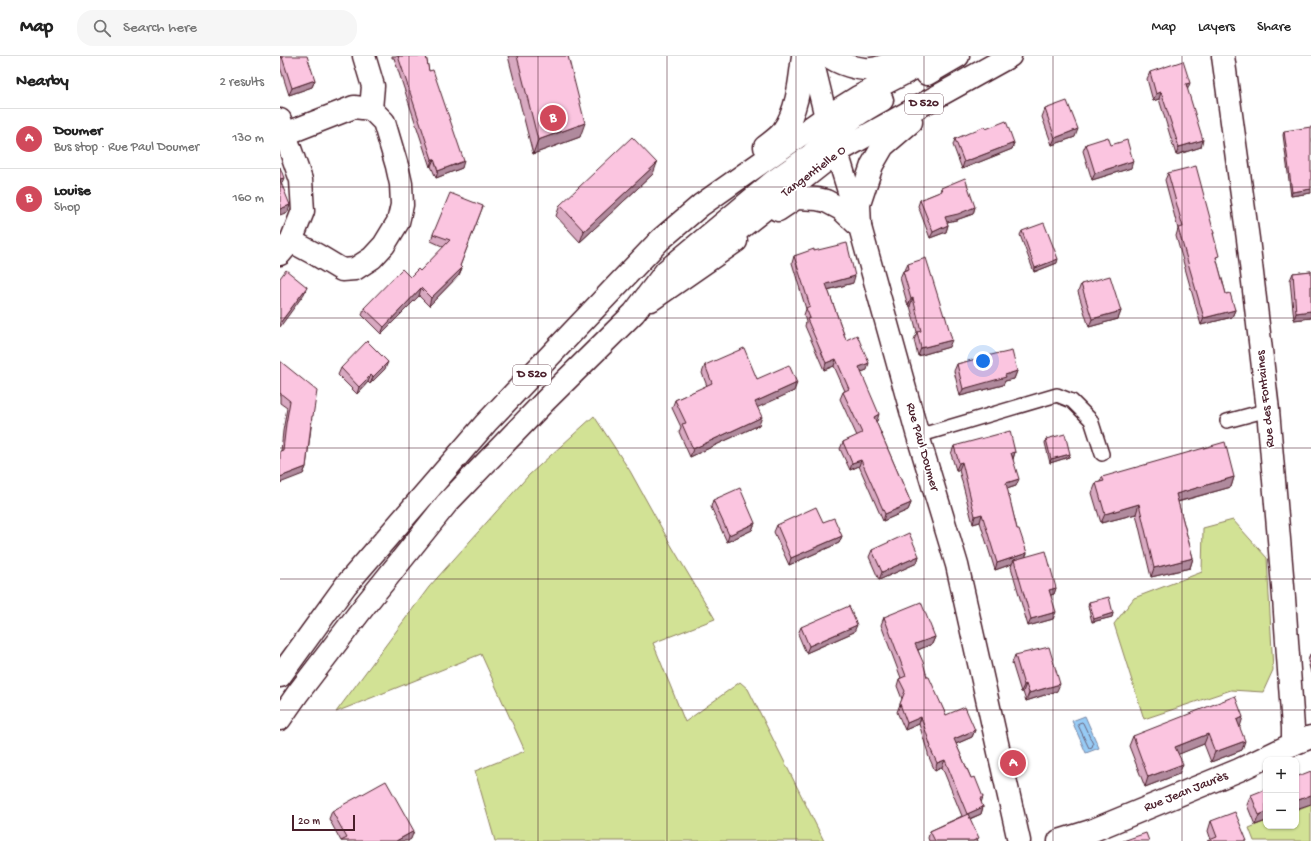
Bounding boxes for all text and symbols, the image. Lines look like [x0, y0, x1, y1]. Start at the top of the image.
search box [77, 10, 357, 46]
text: Map [20, 16, 53, 39]
icon: search [91, 17, 113, 39]
text: Search here [123, 19, 197, 37]
text: Map [1152, 19, 1176, 36]
text: Layers [1198, 19, 1235, 36]
text: Share [1257, 19, 1291, 36]
text: Nearby [16, 72, 69, 92]
text: 2 results [219, 75, 264, 90]
road number: D 520 [905, 94, 943, 114]
pin: B [540, 103, 566, 133]
text: Doumer [54, 122, 102, 140]
text: A [25, 131, 33, 146]
text: 130 m [232, 131, 264, 146]
text: Bus stop · Rue Paul Doumer [54, 140, 199, 155]
street label: Tangentielle O [778, 143, 849, 202]
text: Louise [54, 182, 91, 200]
text: B [26, 191, 32, 206]
text: 160 m [232, 191, 264, 206]
text: Shop [54, 200, 80, 215]
street label: Rue des Fontaines [1253, 349, 1279, 448]
your location [973, 351, 993, 371]
road number: D 520 [513, 365, 551, 385]
street label: Rue Paul Doumer [902, 401, 942, 494]
pin: A [1000, 748, 1026, 778]
map controls [1263, 757, 1299, 829]
button: + [1263, 757, 1299, 793]
street label: Rue Jean Jaurès [1142, 768, 1231, 816]
button: − [1263, 793, 1299, 829]
scale bar [292, 813, 355, 832]
text: 20 m [298, 816, 320, 828]

